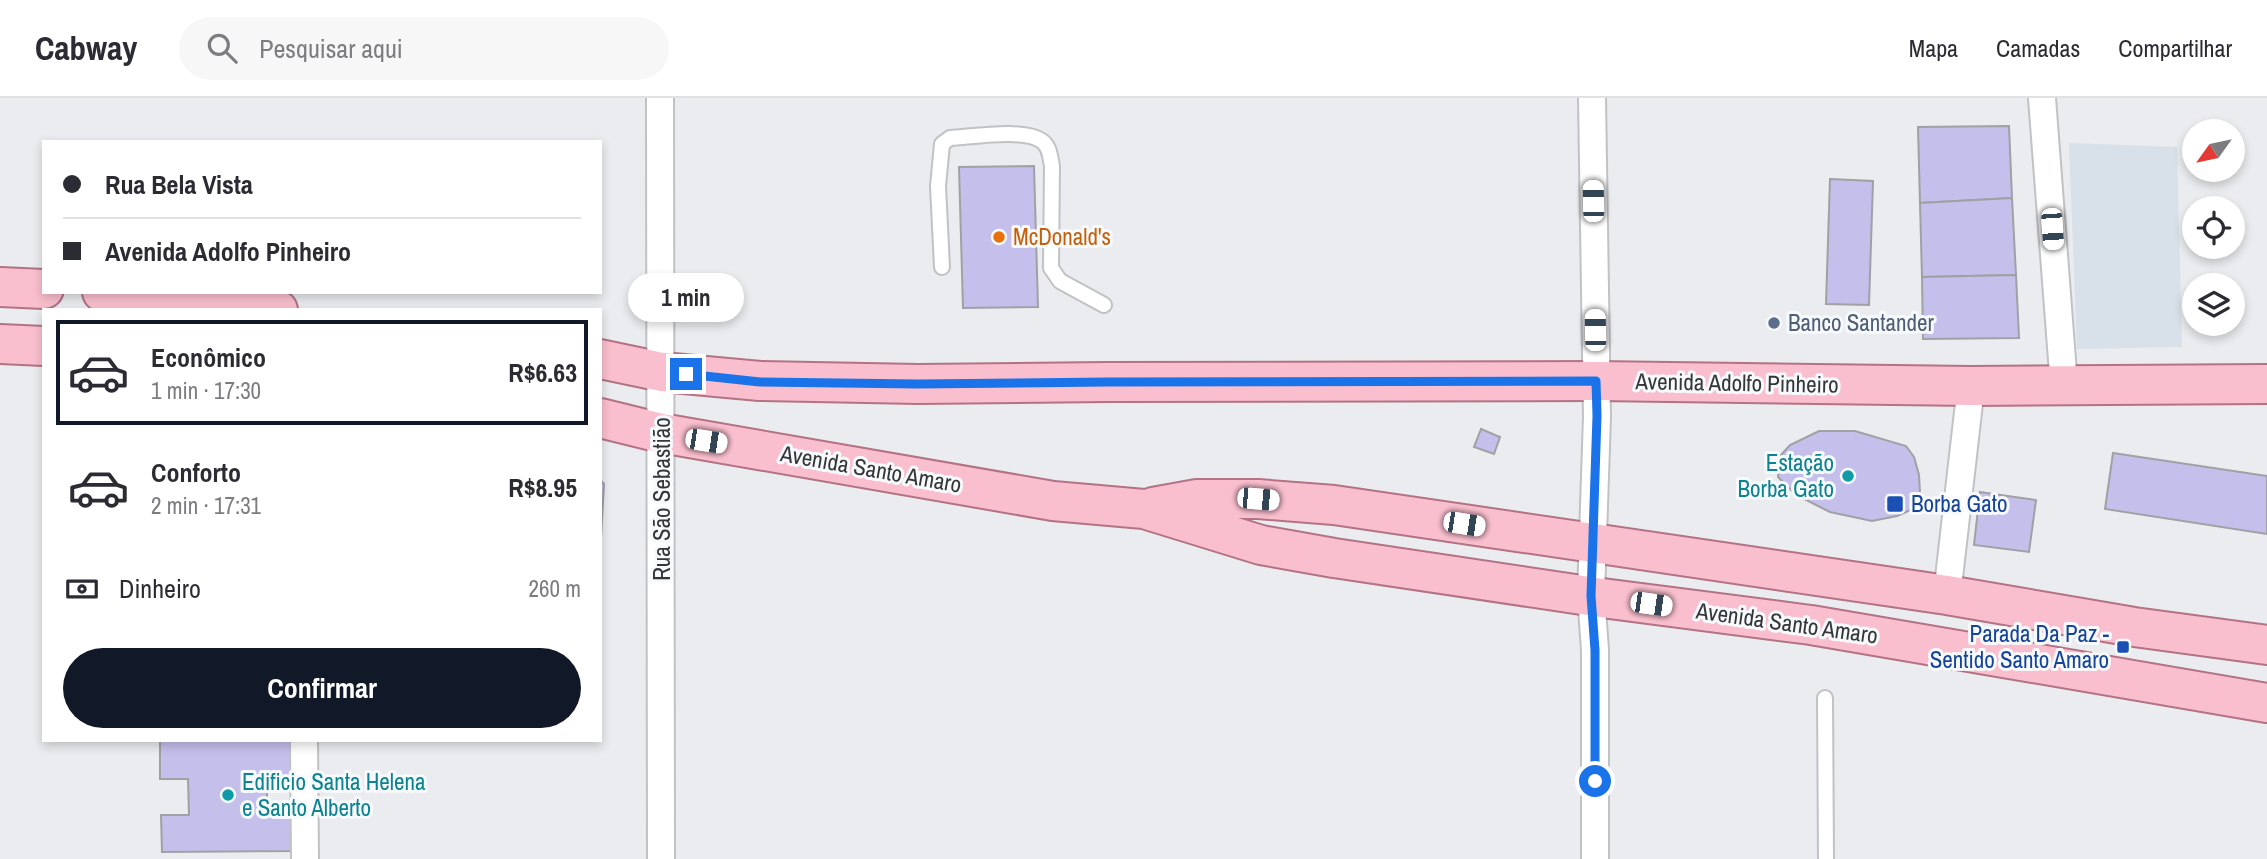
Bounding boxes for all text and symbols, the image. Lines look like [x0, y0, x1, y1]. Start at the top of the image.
search box [179, 17, 669, 80]
text: Cabway [35, 26, 137, 70]
icon: search [203, 29, 241, 67]
text: Pesquisar aqui [259, 31, 403, 66]
text: Mapa [1909, 32, 1958, 64]
text: Camadas [1996, 32, 2080, 64]
text: Compartilhar [2118, 32, 2232, 64]
north arrow [2182, 119, 2245, 182]
map controls [2182, 119, 2245, 336]
text: Rua Bela Vista [105, 167, 253, 202]
car [1583, 180, 1604, 222]
button: locate [2182, 196, 2245, 259]
car [2041, 207, 2064, 251]
place label: McDonald's [1013, 221, 1111, 252]
marker: McDonald's [991, 229, 1007, 245]
text: Avenida Adolfo Pinheiro [105, 234, 351, 269]
callout: 1 min [628, 272, 744, 322]
button: layers [2182, 273, 2245, 336]
text: 1 min [661, 282, 711, 313]
place label: Banco Santander [1788, 307, 1934, 338]
car [1585, 309, 1606, 351]
marker: Banco Santander [1766, 315, 1782, 331]
text: Econômico [151, 340, 266, 375]
icon: car [67, 341, 130, 404]
text: R$6.63 [508, 355, 577, 390]
route end [670, 358, 702, 390]
street label: Avenida Adolfo Pinheiro [1634, 365, 1839, 400]
text: 1 min · 17:30 [151, 375, 261, 406]
street label: Rua São Sebastião [646, 417, 677, 581]
car [684, 427, 729, 455]
street label: Avenida Santo Amaro [777, 437, 964, 500]
place label: Estação Borba Gato [1738, 447, 1834, 504]
text: Conforto [151, 455, 241, 490]
icon: car [67, 456, 130, 519]
marker: Estação Borba Gato [1840, 468, 1856, 484]
text: R$8.95 [508, 470, 577, 505]
car [1237, 487, 1280, 511]
place label: Borba Gato [1911, 488, 2007, 519]
text: 2 min · 17:31 [151, 490, 261, 521]
marker: Borba Gato [1885, 494, 1905, 514]
car [1442, 510, 1487, 538]
icon: cash [63, 570, 101, 608]
text: Dinheiro [119, 571, 201, 606]
text: 260 m [529, 573, 581, 604]
car [1629, 591, 1674, 617]
street label: Avenida Santo Amaro [1693, 594, 1880, 651]
place label: Parada Da Paz - Sentido Santo Amaro [1930, 618, 2110, 675]
marker: Parada Da Paz - Sentido Santo Amaro [2115, 639, 2131, 655]
button: Confirmar [63, 648, 581, 728]
route start [1579, 765, 1611, 797]
place label: Edificio Santa Helena e Santo Alberto [242, 766, 426, 823]
marker: Edificio Santa Helena e Santo Alberto [220, 787, 236, 803]

